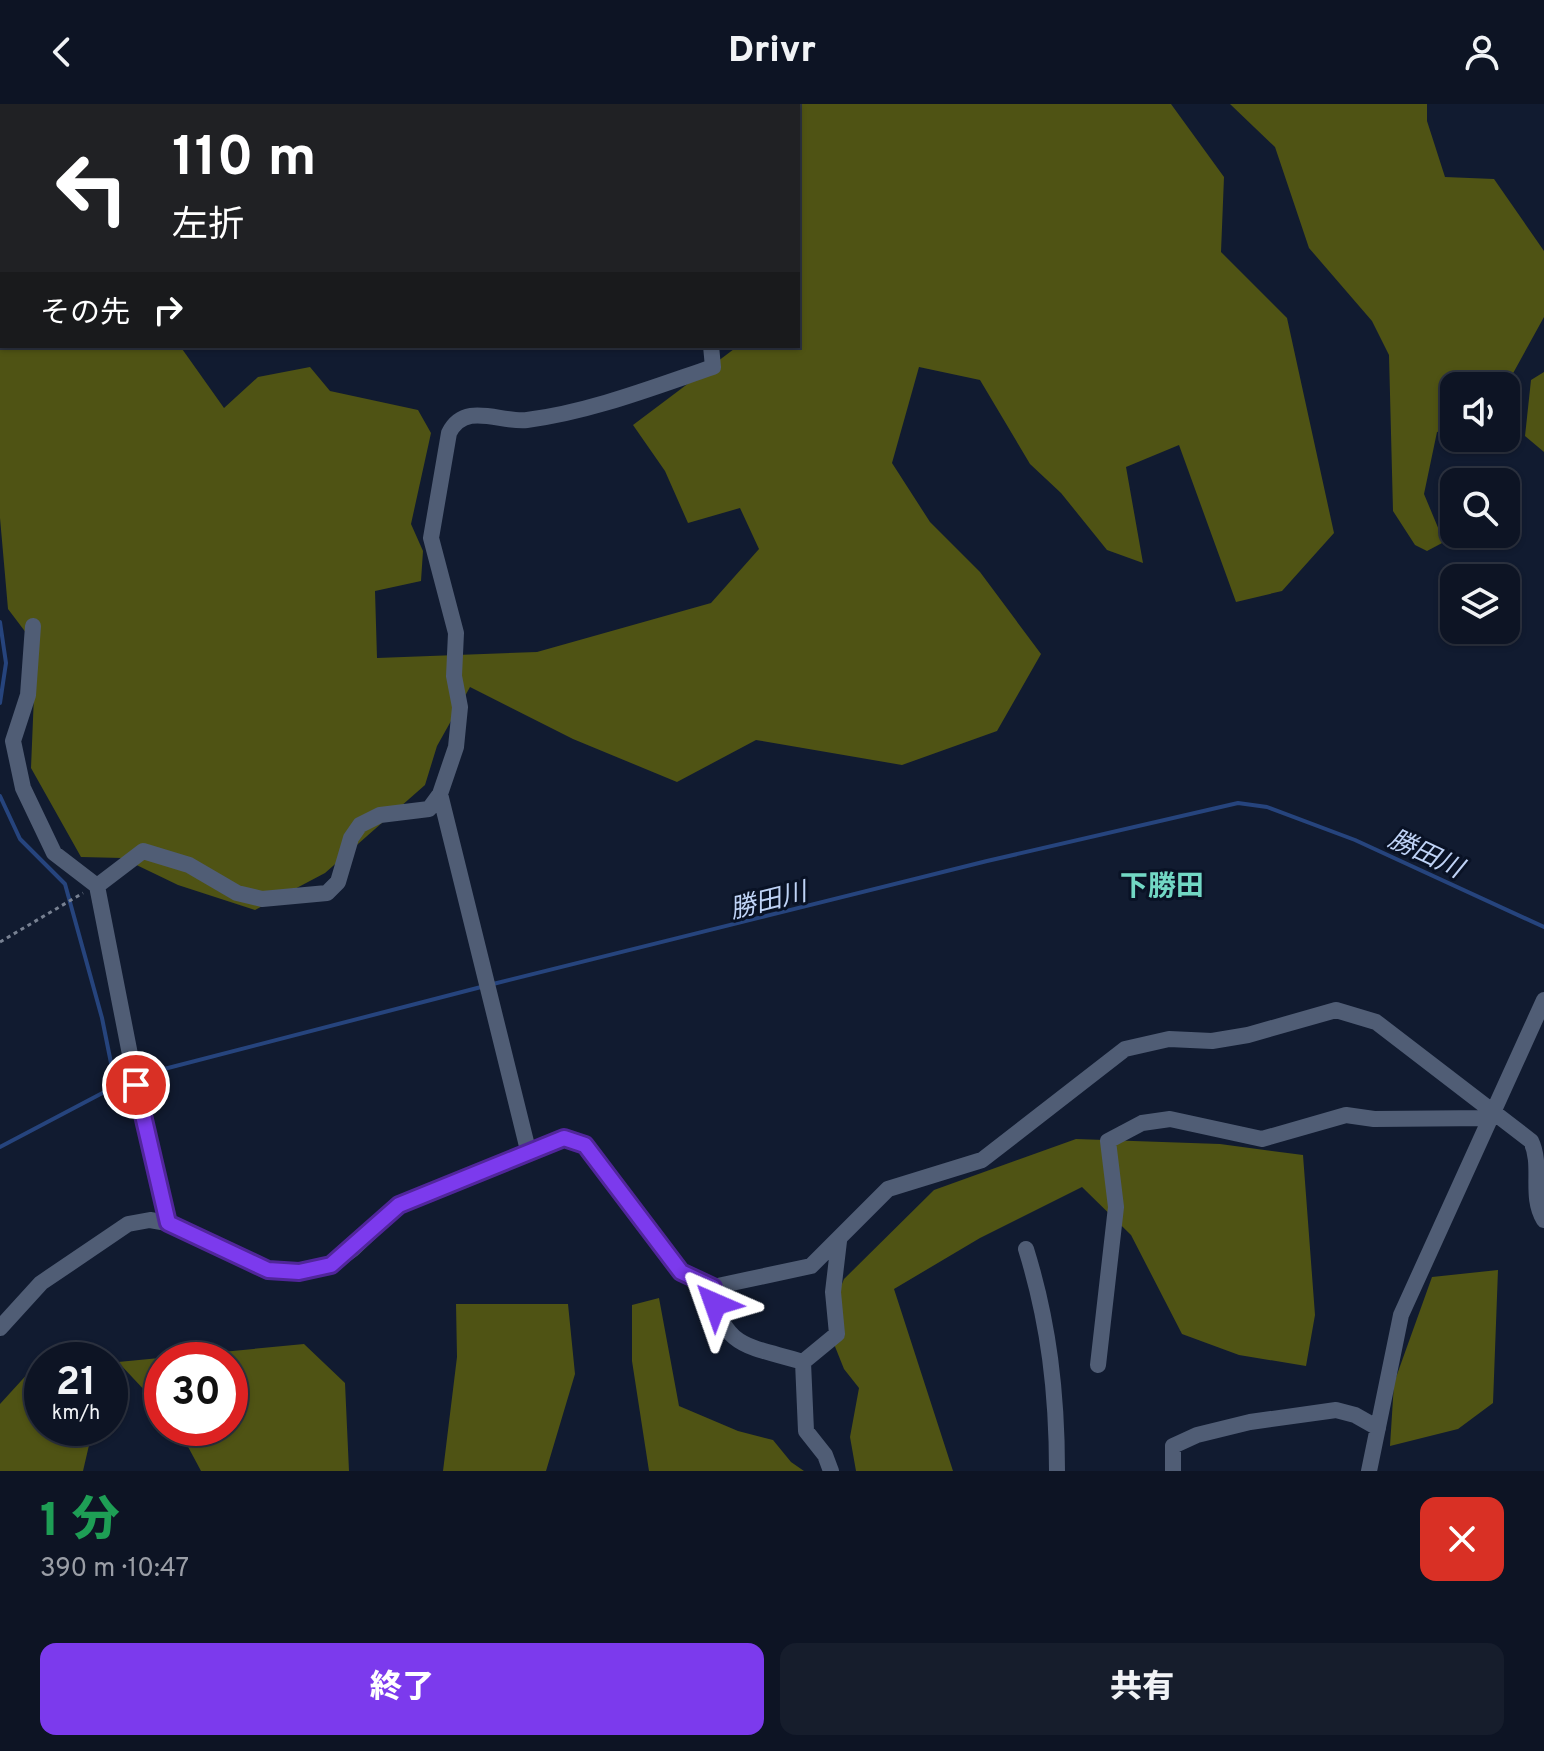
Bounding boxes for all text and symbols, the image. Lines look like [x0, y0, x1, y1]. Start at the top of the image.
text: Drivr [728, 29, 816, 75]
icon: back [40, 30, 84, 74]
icon: person [1460, 30, 1504, 74]
text: 110 m [172, 125, 317, 195]
icon: left [40, 136, 144, 240]
text: 左折 [172, 204, 244, 250]
icon: right [146, 288, 190, 332]
text: その先 [40, 296, 130, 333]
map controls [1440, 372, 1520, 644]
button: sound [1440, 372, 1520, 452]
button: search [1440, 468, 1520, 548]
button: layers [1440, 564, 1520, 644]
water label: 勝田川 [1383, 824, 1470, 888]
district label: 下勝田 [1120, 870, 1204, 906]
water label: 勝田川 [727, 876, 813, 928]
pin [102, 1051, 170, 1119]
icon: arrive [114, 1063, 158, 1107]
position arrow [673, 1262, 757, 1346]
speed limit sign: 30 [144, 1342, 248, 1446]
text: 21 [56, 1359, 96, 1409]
text: km/h [52, 1401, 100, 1427]
text: 1 分 [40, 1493, 120, 1553]
button: close [1420, 1497, 1504, 1581]
text: 390 m · 10:47 [40, 1553, 189, 1586]
button: 終了 [40, 1643, 764, 1735]
button: 共有 [780, 1643, 1504, 1735]

